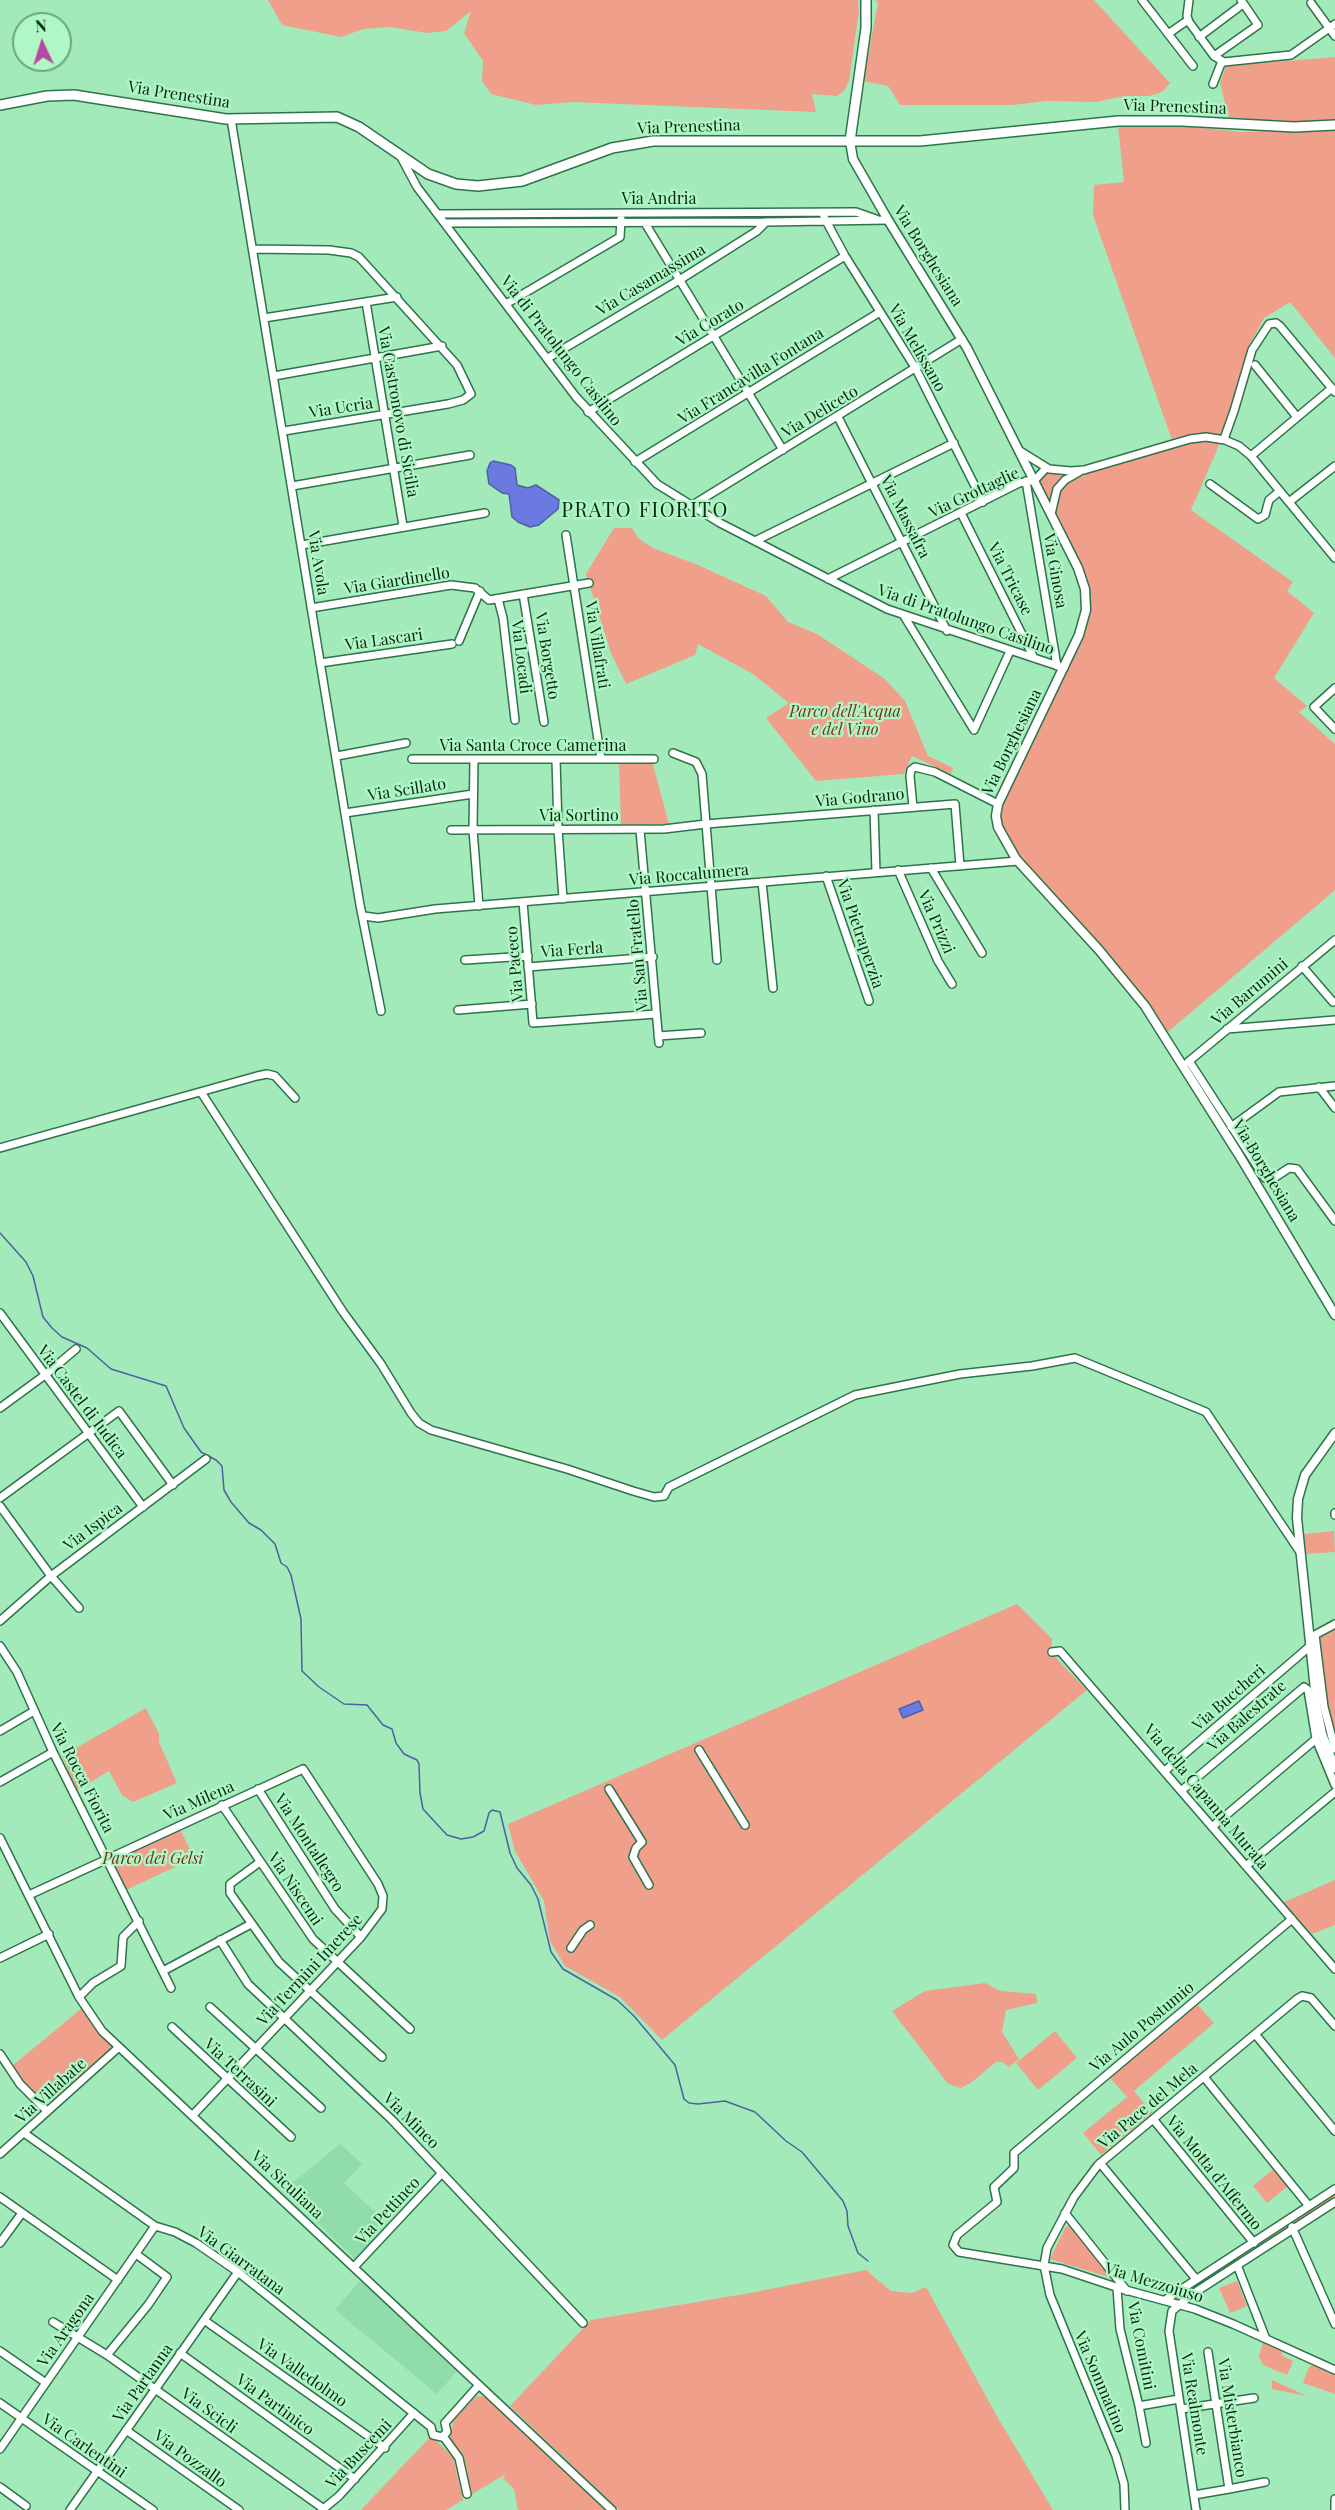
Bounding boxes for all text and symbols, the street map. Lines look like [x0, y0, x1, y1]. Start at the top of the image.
north arrow [12, 12, 72, 72]
text: N [34, 15, 47, 36]
street label: Via Prenestina [127, 77, 231, 113]
street label: Via Prenestina [1123, 96, 1227, 118]
street label: Via Prenestina [637, 116, 741, 138]
street label: Via Andria [622, 189, 696, 209]
street label: Via Borghesiana [889, 202, 967, 310]
street label: Via Casamassima [593, 240, 709, 320]
street label: Via di Pratolungo Casilino [496, 272, 626, 430]
street label: Via Corato [673, 295, 747, 351]
street label: Via Melissano [884, 301, 950, 395]
street label: Via Francavilla Fontana [675, 323, 827, 429]
street label: Via Castronovo di Sicilia [374, 325, 422, 499]
street label: Via Deliceto [778, 382, 862, 442]
street label: Via Ucria [308, 393, 374, 423]
street label: Via Grottaglie [926, 464, 1022, 522]
street label: Via Massafra [876, 472, 934, 562]
district label: PRATO FIORITO [561, 499, 729, 523]
street label: Via Avola [303, 529, 333, 597]
street label: Via Ginosa [1039, 532, 1071, 610]
street label: Via Tricase [984, 539, 1036, 619]
street label: Via Giardinello [343, 563, 451, 599]
street label: Via di Pratolungo Casilino [875, 581, 1057, 659]
street label: Via Villafrati [581, 600, 613, 690]
street label: Via Borgetto [531, 611, 563, 701]
street label: Via Locadi [507, 619, 535, 695]
street label: Via Lascari [344, 625, 424, 655]
street label: Via Borghesiana [978, 686, 1046, 798]
park label: Parco dell'Acqua e del Vino [789, 702, 901, 740]
street label: Via Santa Croce Camerina [439, 736, 627, 756]
street label: Via Scillato [367, 774, 447, 806]
street label: Via Godrano [815, 785, 905, 811]
street label: Via Sortino [539, 806, 619, 826]
street label: Via Roccalumera [628, 860, 750, 890]
street label: Via Pietraperzia [832, 877, 888, 991]
street label: Via Prizzi [914, 887, 958, 957]
street label: Via San Fratello [624, 898, 652, 1012]
street label: Via Paceco [502, 925, 528, 1003]
street label: Via Ferla [540, 938, 604, 962]
street label: Via Barumini [1208, 955, 1292, 1029]
street label: Via Borghesiana [1228, 1117, 1304, 1225]
street label: Via Castel di Iudica [33, 1342, 131, 1462]
street label: Via Ispica [60, 1499, 126, 1555]
street label: Via Buccheri [1189, 1661, 1269, 1735]
street label: Via Balestrate [1204, 1676, 1290, 1756]
street label: Via Rocca Fiorita [46, 1720, 118, 1836]
street label: Via della Capanna Murata [1140, 1720, 1272, 1874]
street label: Via Milena [161, 1777, 237, 1825]
street label: Via Montallegro [270, 1790, 348, 1896]
park label: Parco dei Gelsi [103, 1849, 203, 1869]
street label: Via Niscemi [264, 1849, 326, 1929]
street label: Via Termini Imerese [253, 1910, 367, 2030]
street label: Via Aulo Postumio [1086, 1978, 1198, 2076]
street label: Via Terrasini [200, 2035, 280, 2111]
street label: Via Villabate [12, 2054, 90, 2128]
street label: Via Pace del Mela [1094, 2059, 1202, 2153]
street label: Via Mineo [379, 2089, 443, 2153]
street label: Via Motta d'Affermo [1162, 2112, 1266, 2234]
street label: Via Siculiana [247, 2147, 327, 2223]
street label: Via Pettineo [352, 2173, 424, 2249]
street label: Via Giarratana [193, 2223, 289, 2299]
street label: Via Mezzoiuso [1102, 2259, 1206, 2307]
street label: Via Aragona [33, 2289, 99, 2371]
street label: Via Comitini [1123, 2300, 1159, 2392]
street label: Via Sommatino [1070, 2328, 1130, 2436]
street label: Via Valledolmo [253, 2335, 351, 2411]
street label: Via Partanna [109, 2340, 177, 2426]
street label: Via Realmonte [1176, 2351, 1212, 2457]
street label: Via Misterbianco [1213, 2357, 1251, 2479]
street label: Via Partinico [232, 2370, 318, 2440]
street label: Via Scicli [177, 2384, 241, 2438]
street label: Via Carlentini [38, 2410, 130, 2482]
street label: Via Buscemi [322, 2415, 396, 2493]
street label: Via Pozzallo [150, 2426, 230, 2492]

